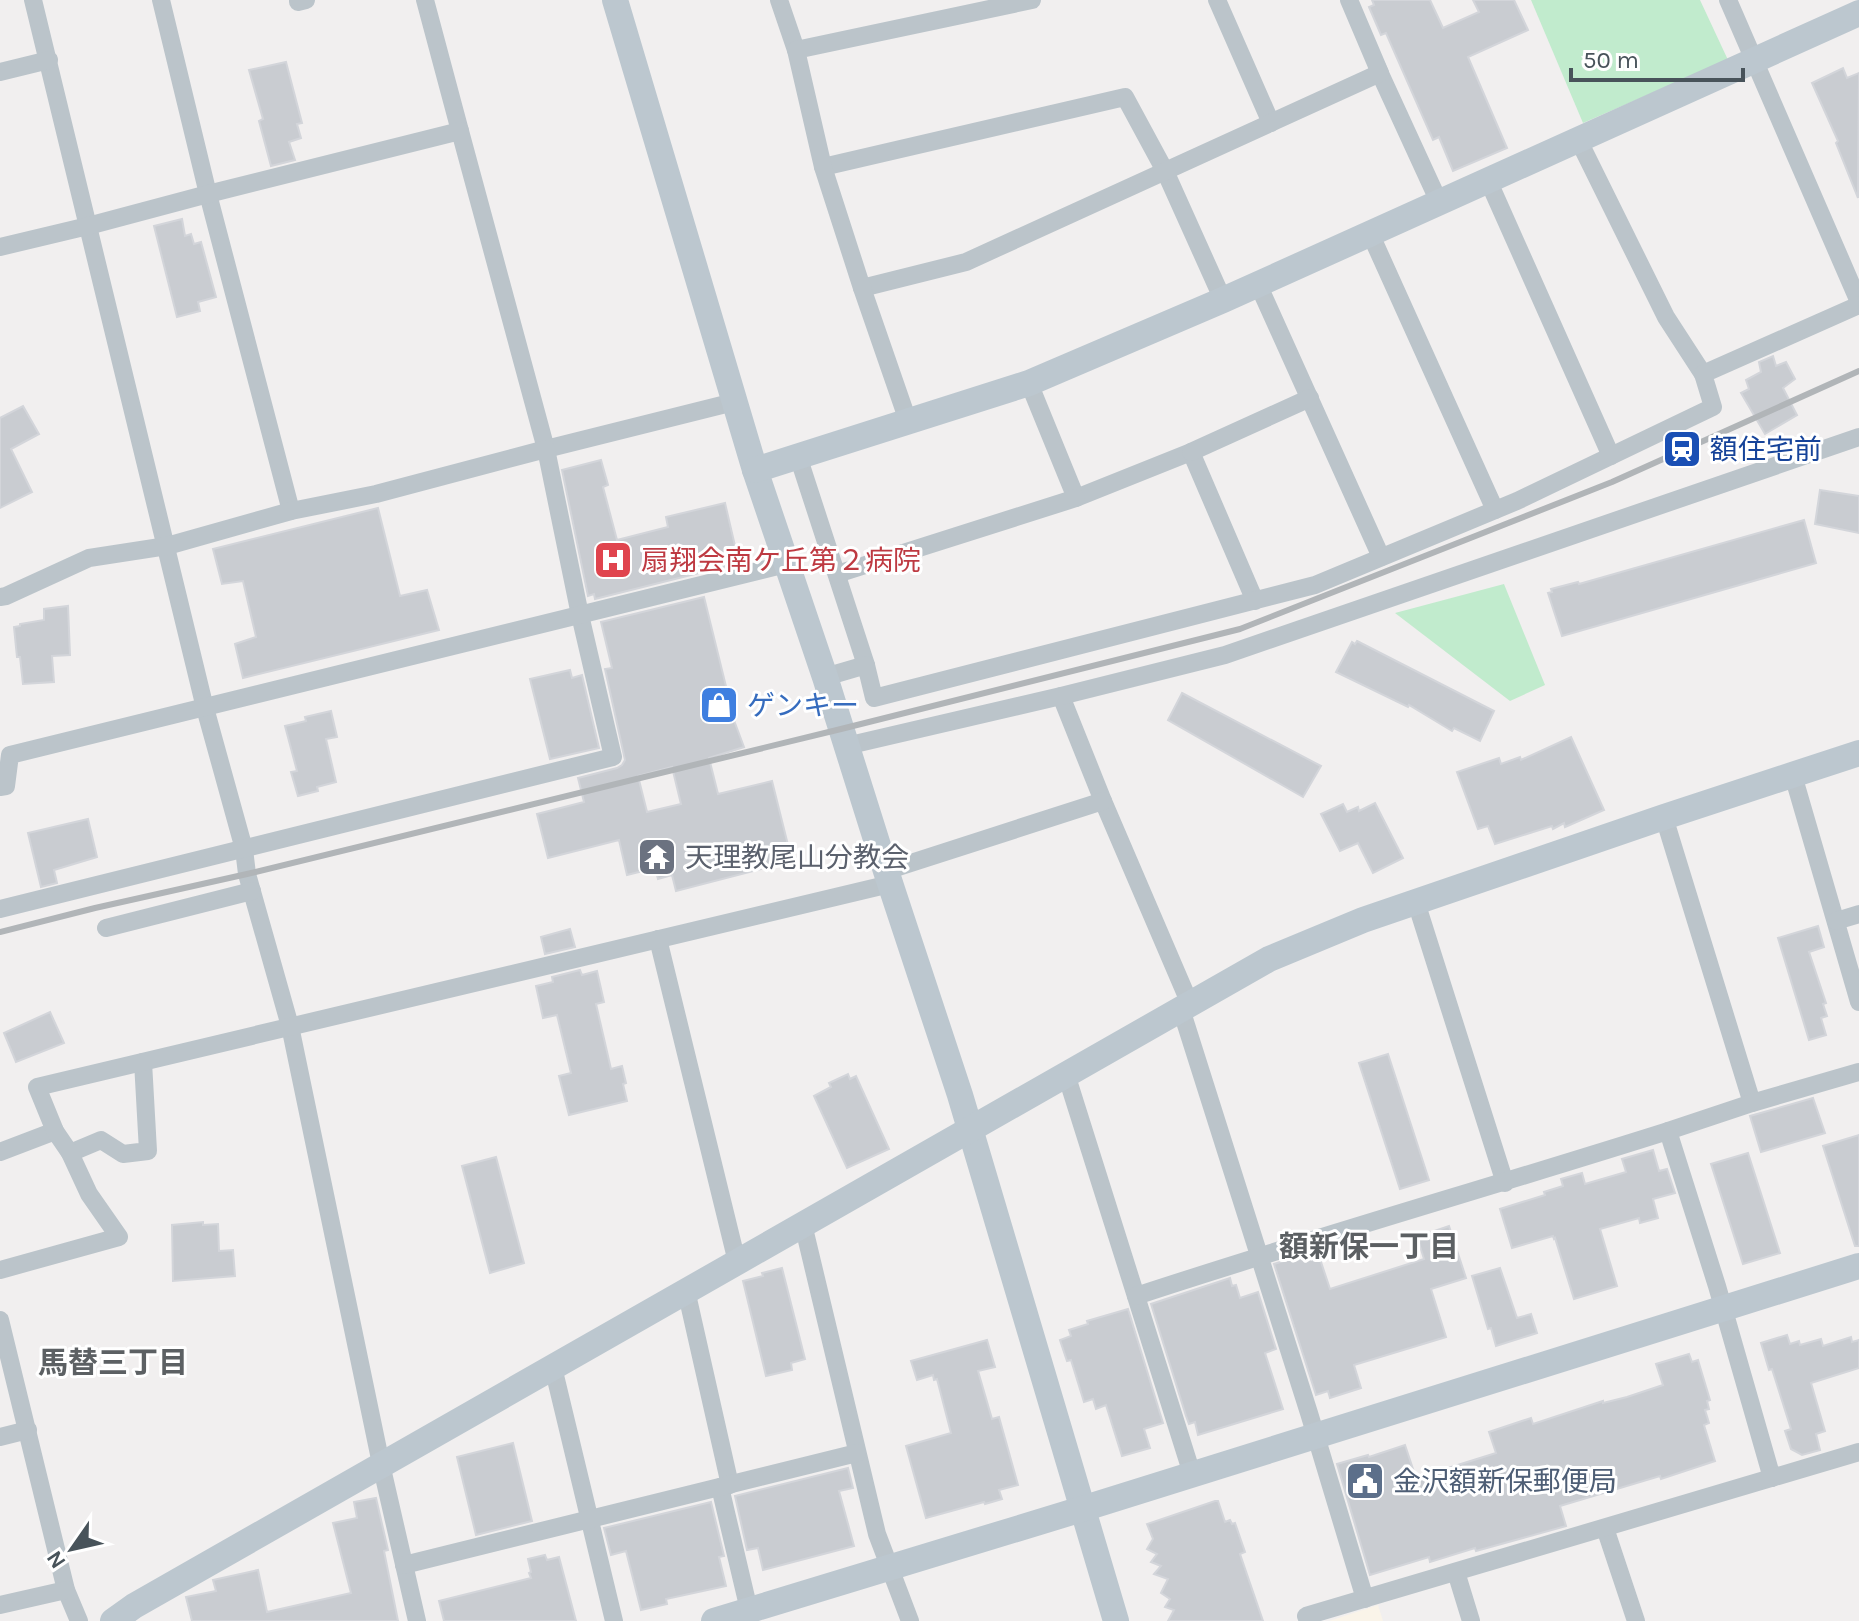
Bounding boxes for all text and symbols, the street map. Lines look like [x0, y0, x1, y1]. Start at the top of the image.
scale bar [1571, 32, 1743, 82]
text: 50 m [1583, 46, 1639, 74]
station icon: 額住宅前 [1661, 428, 1703, 470]
place label: 額住宅前 [1710, 433, 1822, 466]
hospital icon: 扇翔会南ケ丘第２病院 [592, 539, 634, 581]
place label: 扇翔会南ケ丘第２病院 [641, 544, 921, 577]
shop icon: ゲンキー [698, 684, 740, 726]
place label: ゲンキー [747, 689, 859, 722]
temple icon: 天理教尾山分教会 [636, 836, 678, 878]
place label: 天理教尾山分教会 [685, 841, 909, 874]
district label: 額新保一丁目 [1279, 1229, 1459, 1265]
district label: 馬替三丁目 [38, 1345, 188, 1381]
public building icon: 金沢額新保郵便局 [1344, 1460, 1386, 1502]
place label: 金沢額新保郵便局 [1393, 1465, 1617, 1498]
north arrow [32, 1509, 112, 1589]
text: N [41, 1546, 71, 1573]

